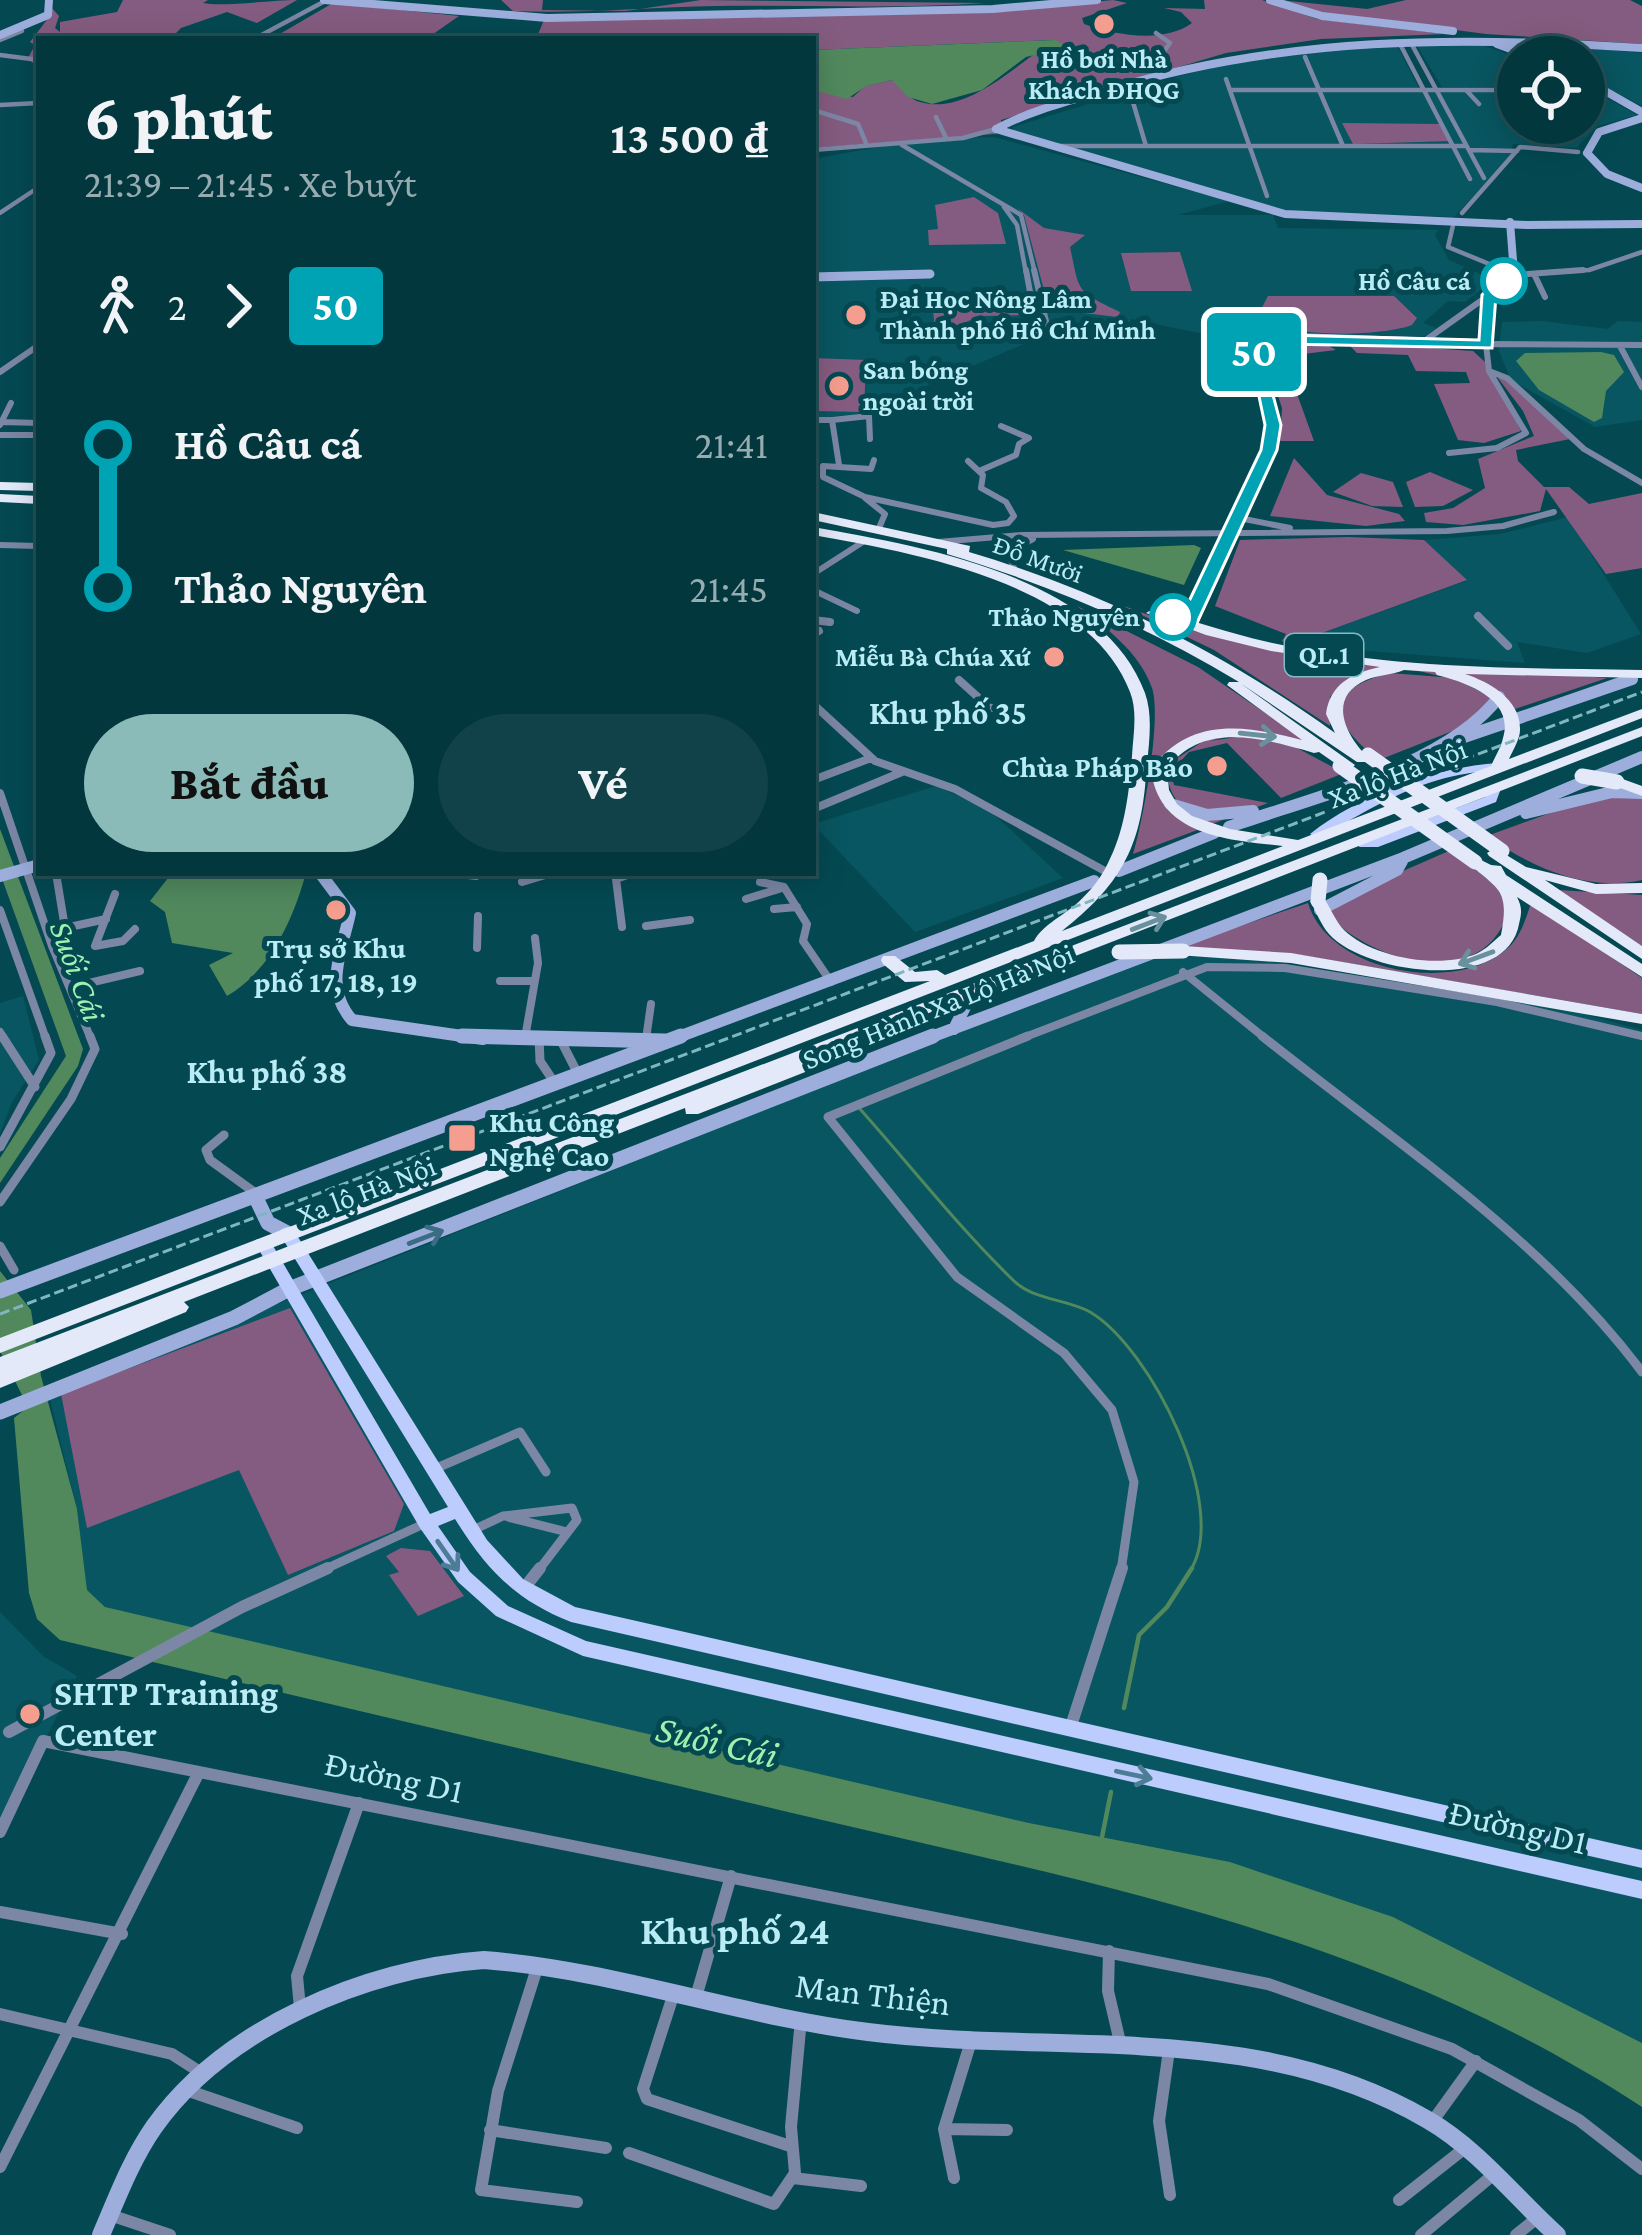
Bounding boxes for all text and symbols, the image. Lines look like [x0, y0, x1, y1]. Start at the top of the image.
marker: Hồ bơi Nhà Khách ĐHQG [1091, 11, 1117, 37]
map controls [1497, 36, 1605, 144]
button: locate [1497, 36, 1605, 144]
place label: Hồ bơi Nhà Khách ĐHQG [1028, 44, 1180, 105]
text: 6 phút [84, 80, 272, 153]
text: 13 500 ₫ [611, 113, 768, 163]
text: 21:39 – 21:45 · Xe buýt [84, 162, 417, 205]
marker: Hồ Câu cá [1482, 259, 1526, 303]
place label: Hồ Câu cá [1358, 266, 1471, 296]
icon: walk [84, 273, 150, 339]
icon: forward [205, 273, 271, 339]
text: 50 [313, 282, 359, 329]
place label: Đại Học Nông Lâm Thành phố Hồ Chí Minh [880, 284, 1156, 345]
text: 2 [168, 285, 187, 328]
marker: Đại Học Nông Lâm Thành phố Hồ Chí Minh [843, 302, 869, 328]
line badge: 50 [1200, 313, 1308, 391]
text: 50 [1231, 328, 1277, 375]
place label: San bóng ngoài trời [863, 355, 974, 416]
marker: San bóng ngoài trời [826, 373, 852, 399]
text: Hồ Câu cá [174, 419, 362, 469]
text: 21:41 [695, 423, 768, 466]
street label: Đỗ Mười [989, 529, 1087, 589]
text: Thảo Nguyên [174, 563, 427, 613]
text: 21:45 [689, 567, 768, 610]
marker: Thảo Nguyên [1151, 595, 1195, 639]
place label: Thảo Nguyên [988, 602, 1140, 632]
road number: QL.1 [1285, 634, 1363, 676]
place label: Miễu Bà Chúa Xứ [835, 642, 1031, 672]
marker: Miễu Bà Chúa Xứ [1041, 644, 1067, 670]
district label: Khu phố 35 [869, 694, 1027, 731]
button: Bắt đầu [84, 714, 414, 852]
button: Vé [438, 714, 768, 852]
one-way arrow [1238, 724, 1277, 747]
street label: Xa lộ Hà Nội [1323, 731, 1471, 815]
place label: Chùa Pháp Bảo [1001, 750, 1193, 783]
marker: Chùa Pháp Bảo [1204, 753, 1230, 779]
marker: Trụ sở Khu phố 17, 18, 19 [323, 897, 349, 923]
one-way arrow [1130, 910, 1167, 932]
water label: Suối Cái [43, 915, 113, 1027]
place label: Trụ sở Khu phố 17, 18, 19 [254, 931, 418, 999]
street label: Song Hành Xa Lộ Hà Nội [797, 936, 1079, 1077]
one-way arrow [1459, 949, 1496, 970]
district label: Khu phố 38 [186, 1053, 348, 1090]
place label: Khu Công Nghệ Cao [489, 1105, 614, 1172]
marker: Khu Công Nghệ Cao [446, 1122, 478, 1154]
street label: Xa lộ Hà Nội [292, 1148, 440, 1232]
one-way arrow [406, 1224, 443, 1246]
one-way arrow [435, 1539, 461, 1572]
place label: SHTP Training Center [54, 1673, 278, 1754]
marker: SHTP Training Center [17, 1701, 43, 1727]
water label: Suối Cái [652, 1706, 783, 1776]
street label: Đường D1 [321, 1743, 467, 1811]
one-way arrow [1114, 1764, 1153, 1787]
street label: Đường D1 [1445, 1792, 1591, 1862]
district label: Khu phố 24 [640, 1909, 830, 1952]
street label: Man Thiện [793, 1965, 953, 2023]

